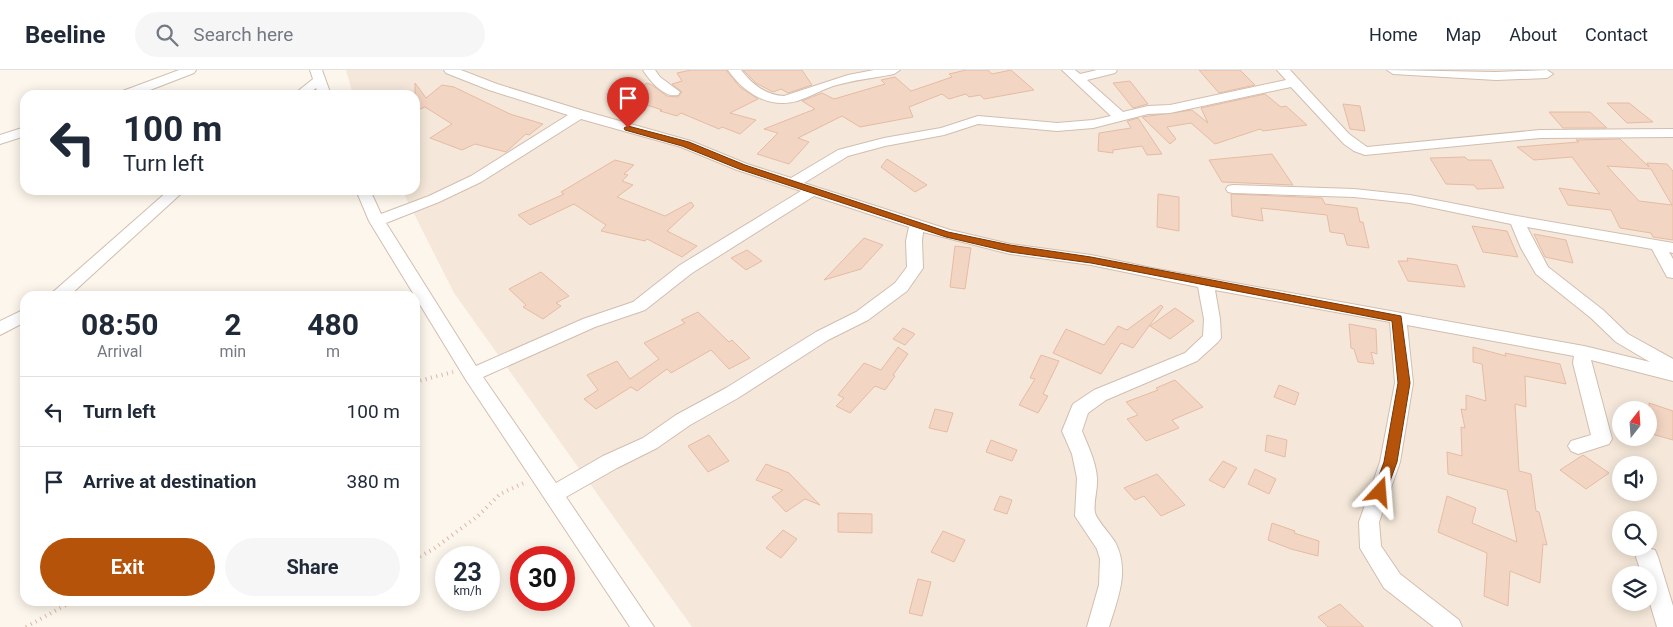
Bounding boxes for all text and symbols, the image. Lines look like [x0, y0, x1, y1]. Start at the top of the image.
search box [135, 12, 485, 57]
text: Beeline [25, 21, 105, 49]
icon: search [153, 21, 181, 49]
text: Search here [193, 23, 293, 46]
text: Home [1369, 24, 1418, 45]
text: Map [1446, 24, 1481, 45]
text: About [1509, 24, 1557, 45]
text: Contact [1585, 24, 1648, 45]
pin [607, 77, 649, 128]
icon: arrive [614, 84, 642, 112]
text: 100 m [123, 109, 222, 150]
icon: left [40, 110, 105, 175]
text: Turn left [123, 151, 204, 176]
text: 08:50 [81, 307, 158, 342]
text: 2 [224, 307, 241, 342]
text: 480 [307, 307, 359, 342]
text: Arrival [97, 342, 142, 361]
text: min [219, 342, 246, 361]
text: m [326, 342, 340, 361]
icon: left [40, 398, 68, 426]
text: Turn left [83, 400, 156, 423]
text: 100 m [347, 400, 400, 423]
north arrow [1612, 401, 1658, 446]
map controls [1612, 401, 1657, 611]
button: sound [1612, 456, 1657, 501]
position arrow [1353, 465, 1405, 517]
icon: arrive [40, 468, 68, 496]
text: Arrive at destination [83, 470, 256, 493]
text: 380 m [347, 470, 400, 493]
button: search [1612, 511, 1657, 556]
button: Exit [40, 538, 215, 596]
button: Share [225, 538, 400, 596]
speed limit sign: 30 [510, 546, 575, 611]
text: 23 [453, 558, 482, 587]
button: layers [1612, 566, 1657, 611]
text: km/h [453, 584, 482, 598]

